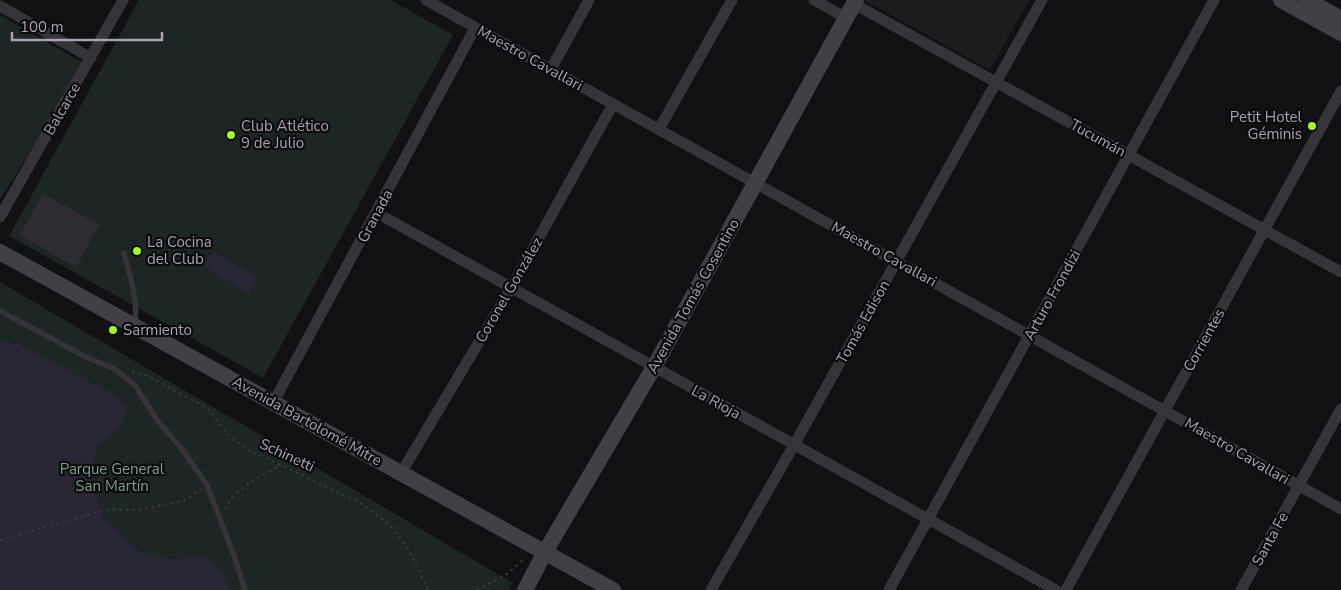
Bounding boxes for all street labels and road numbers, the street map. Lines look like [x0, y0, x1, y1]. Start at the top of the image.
street label: Maestro Cavallari [474, 21, 586, 95]
street label: Balcarce [39, 79, 85, 139]
street label: Tucumán [1066, 114, 1130, 162]
street label: Granada [353, 186, 397, 246]
street label: Avenida Tomás Cosentino [642, 215, 744, 377]
street label: Maestro Cavallari [828, 217, 940, 291]
street label: Coronel González [471, 234, 547, 346]
street label: Arturo Frondizi [1019, 246, 1085, 344]
street label: Tomás Edison [832, 276, 894, 368]
street label: Corrientes [1179, 305, 1229, 375]
street label: Avenida Bartolomé Mitre [229, 371, 385, 471]
street label: La Rioja [688, 380, 744, 424]
street label: Maestro Cavallari [1181, 413, 1293, 489]
street label: Schinetti [256, 434, 318, 476]
street label: Santa Fe [1247, 508, 1293, 570]

